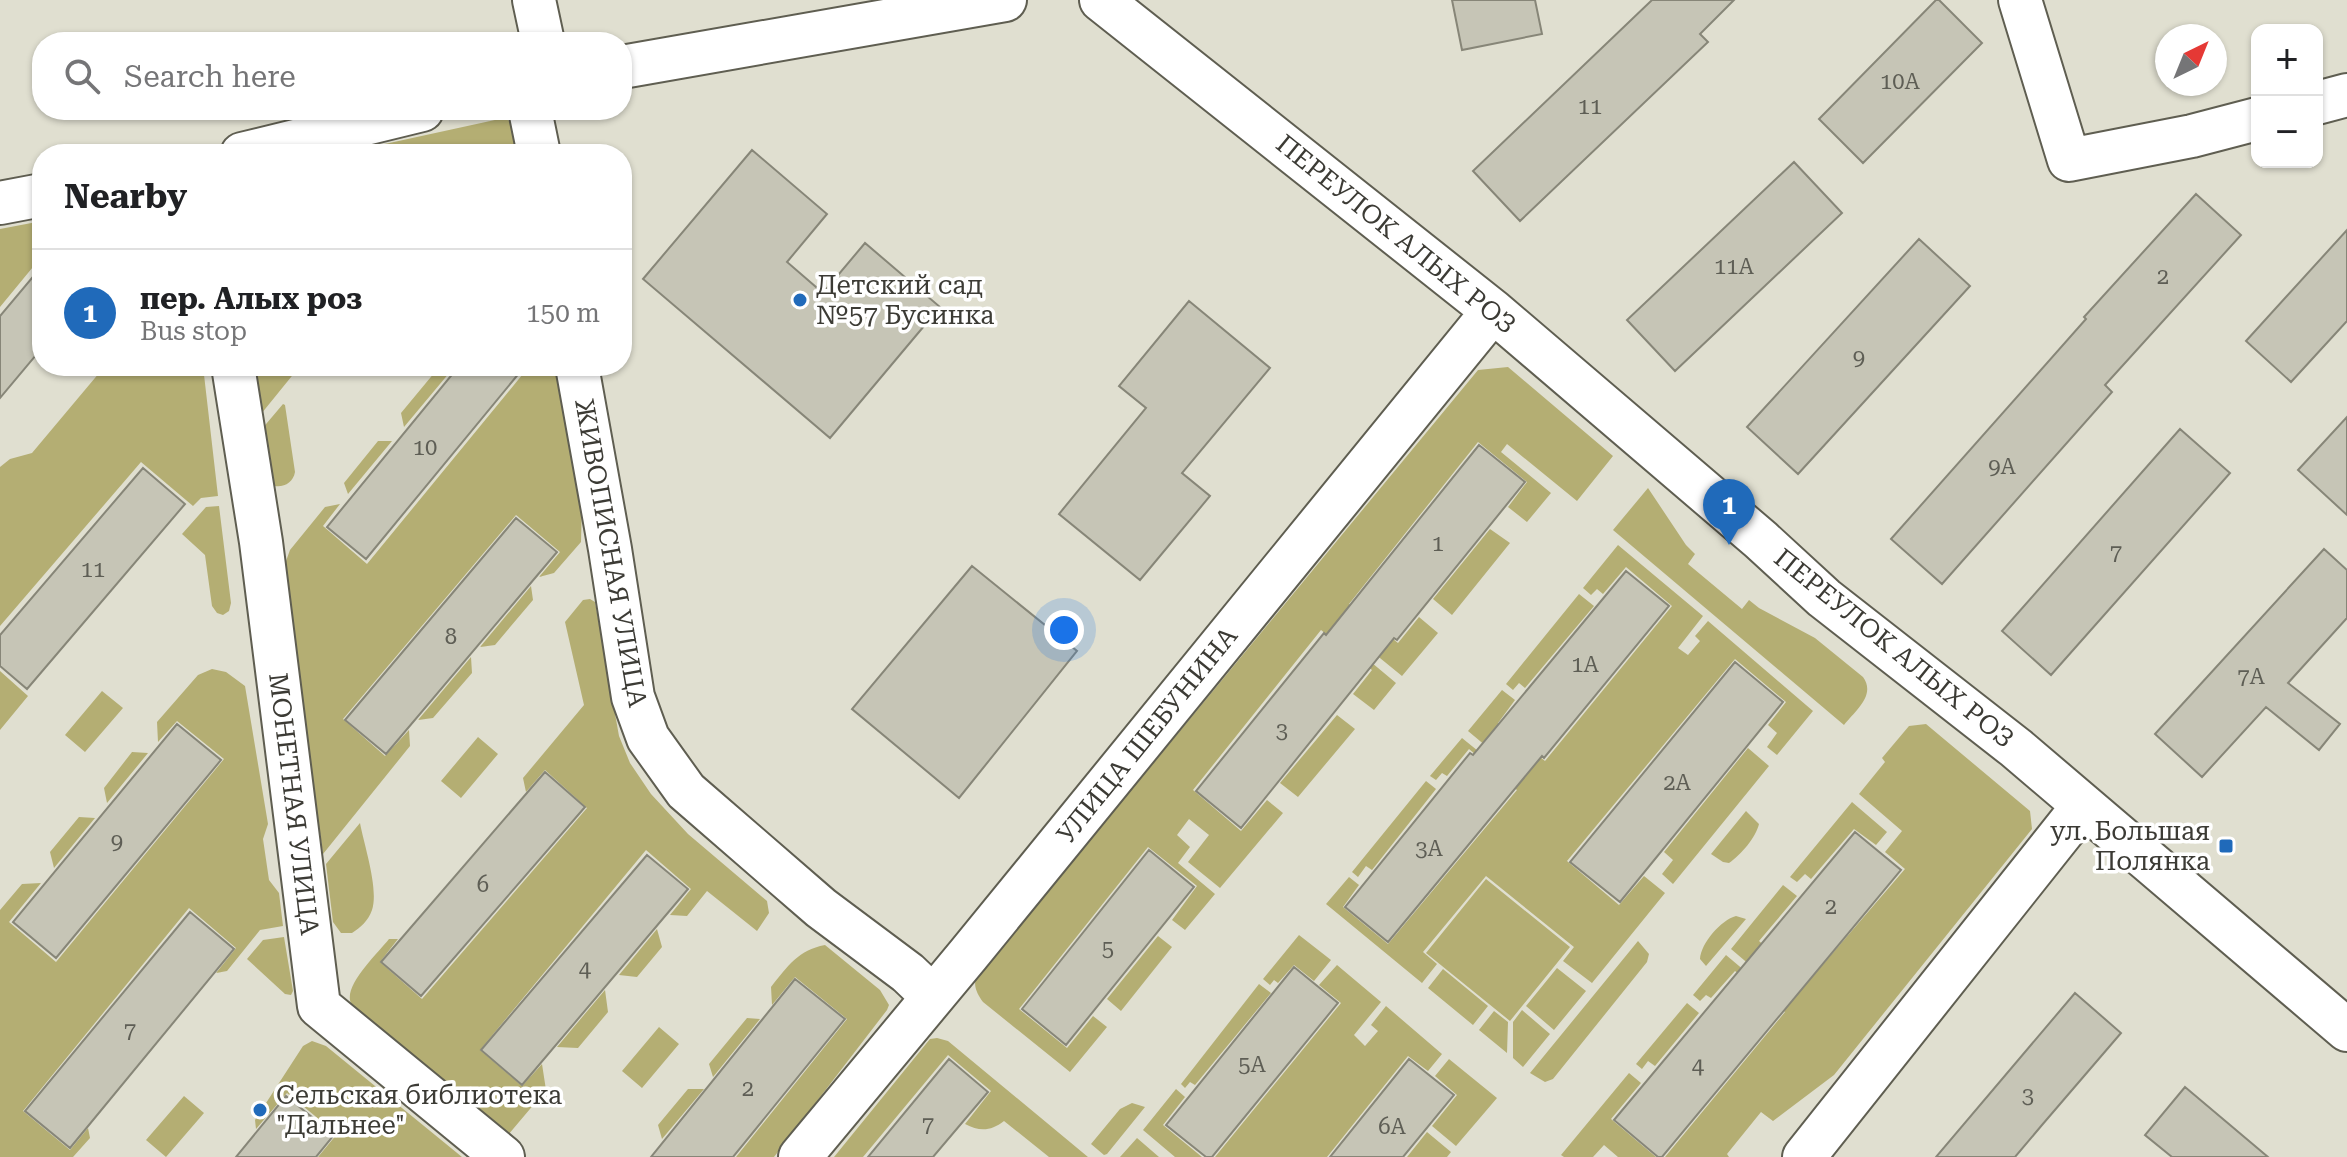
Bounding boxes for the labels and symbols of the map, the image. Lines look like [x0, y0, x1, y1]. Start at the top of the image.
north arrow [2155, 24, 2227, 96]
house number: 10А [1880, 69, 1921, 94]
house number: 11 [1578, 94, 1602, 119]
street label: ПЕРЕУЛОК АЛЫХ РОЗ [1270, 128, 1522, 340]
house number: 11А [1714, 254, 1755, 279]
house number: 2 [2157, 264, 2169, 289]
place label: Детский сад №57 Бусинка [816, 270, 994, 330]
marker: Детский сад №57 Бусинка [791, 291, 809, 309]
house number: 9 [1853, 345, 1865, 370]
street label: ЖИВОПИСНАЯ УЛИЦА [569, 396, 653, 710]
house number: 10 [413, 435, 437, 460]
house number: 9А [1988, 454, 2016, 479]
pin: 1 [1703, 479, 1755, 545]
house number: 1 [1432, 531, 1444, 556]
house number: 7 [2110, 540, 2122, 565]
street label: ПЕРЕУЛОК АЛЫХ РОЗ [1768, 542, 2020, 754]
house number: 11 [81, 557, 105, 582]
your location [1044, 610, 1084, 650]
street label: УЛИЦА ШЕБУНИНА [1051, 621, 1243, 849]
house number: 8 [445, 624, 457, 649]
house number: 1А [1571, 652, 1599, 677]
house number: 7А [2237, 664, 2265, 689]
street label: МОНЕТНАЯ УЛИЦА [263, 671, 325, 937]
house number: 3 [1276, 718, 1288, 743]
house number: 2А [1663, 770, 1691, 795]
place label: ул. Большая Полянка [2050, 816, 2210, 876]
house number: 9 [111, 829, 123, 854]
house number: 3А [1415, 836, 1443, 861]
marker: ул. Большая Полянка [2217, 837, 2235, 855]
house number: 6 [477, 872, 489, 897]
house number: 2 [1825, 894, 1837, 919]
house number: 5 [1102, 936, 1114, 961]
house number: 4 [579, 957, 592, 982]
house number: 7 [124, 1018, 136, 1043]
house number: 5А [1238, 1052, 1266, 1077]
house number: 4 [1692, 1054, 1705, 1079]
house number: 2 [742, 1076, 754, 1101]
place label: Сельская библиотека "Дальнее" [276, 1080, 562, 1140]
house number: 3 [2022, 1083, 2034, 1108]
marker: Сельская библиотека "Дальнее" [251, 1101, 269, 1119]
house number: 7 [922, 1112, 934, 1137]
house number: 6А [1378, 1114, 1406, 1139]

